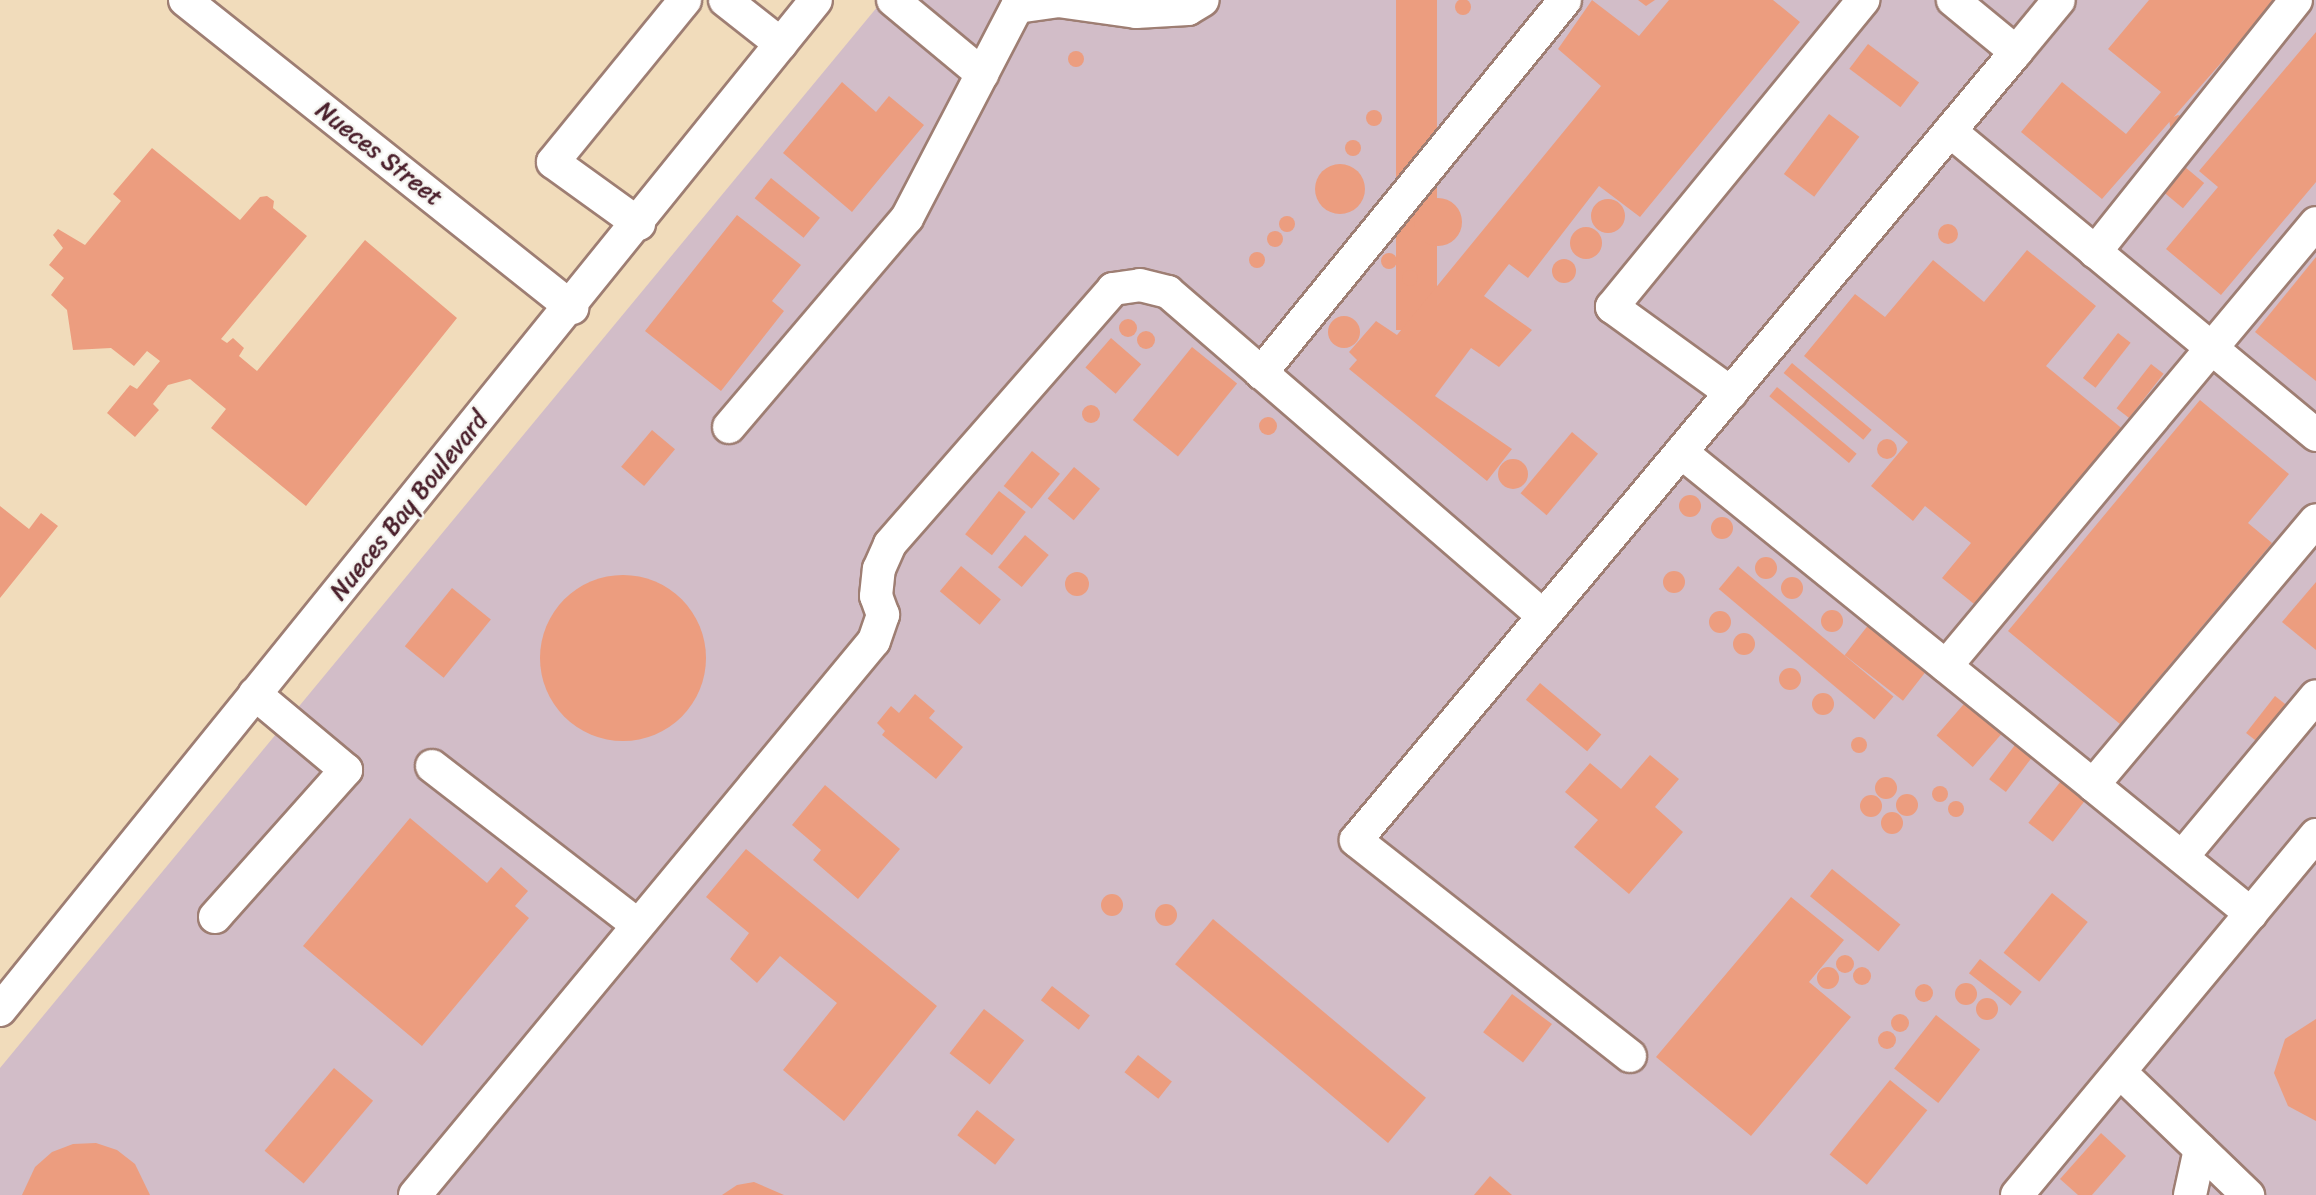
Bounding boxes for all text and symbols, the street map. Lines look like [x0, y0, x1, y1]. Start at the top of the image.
street label: Nueces Street [310, 96, 448, 212]
street label: Nueces Bay Boulevard [325, 406, 493, 606]

